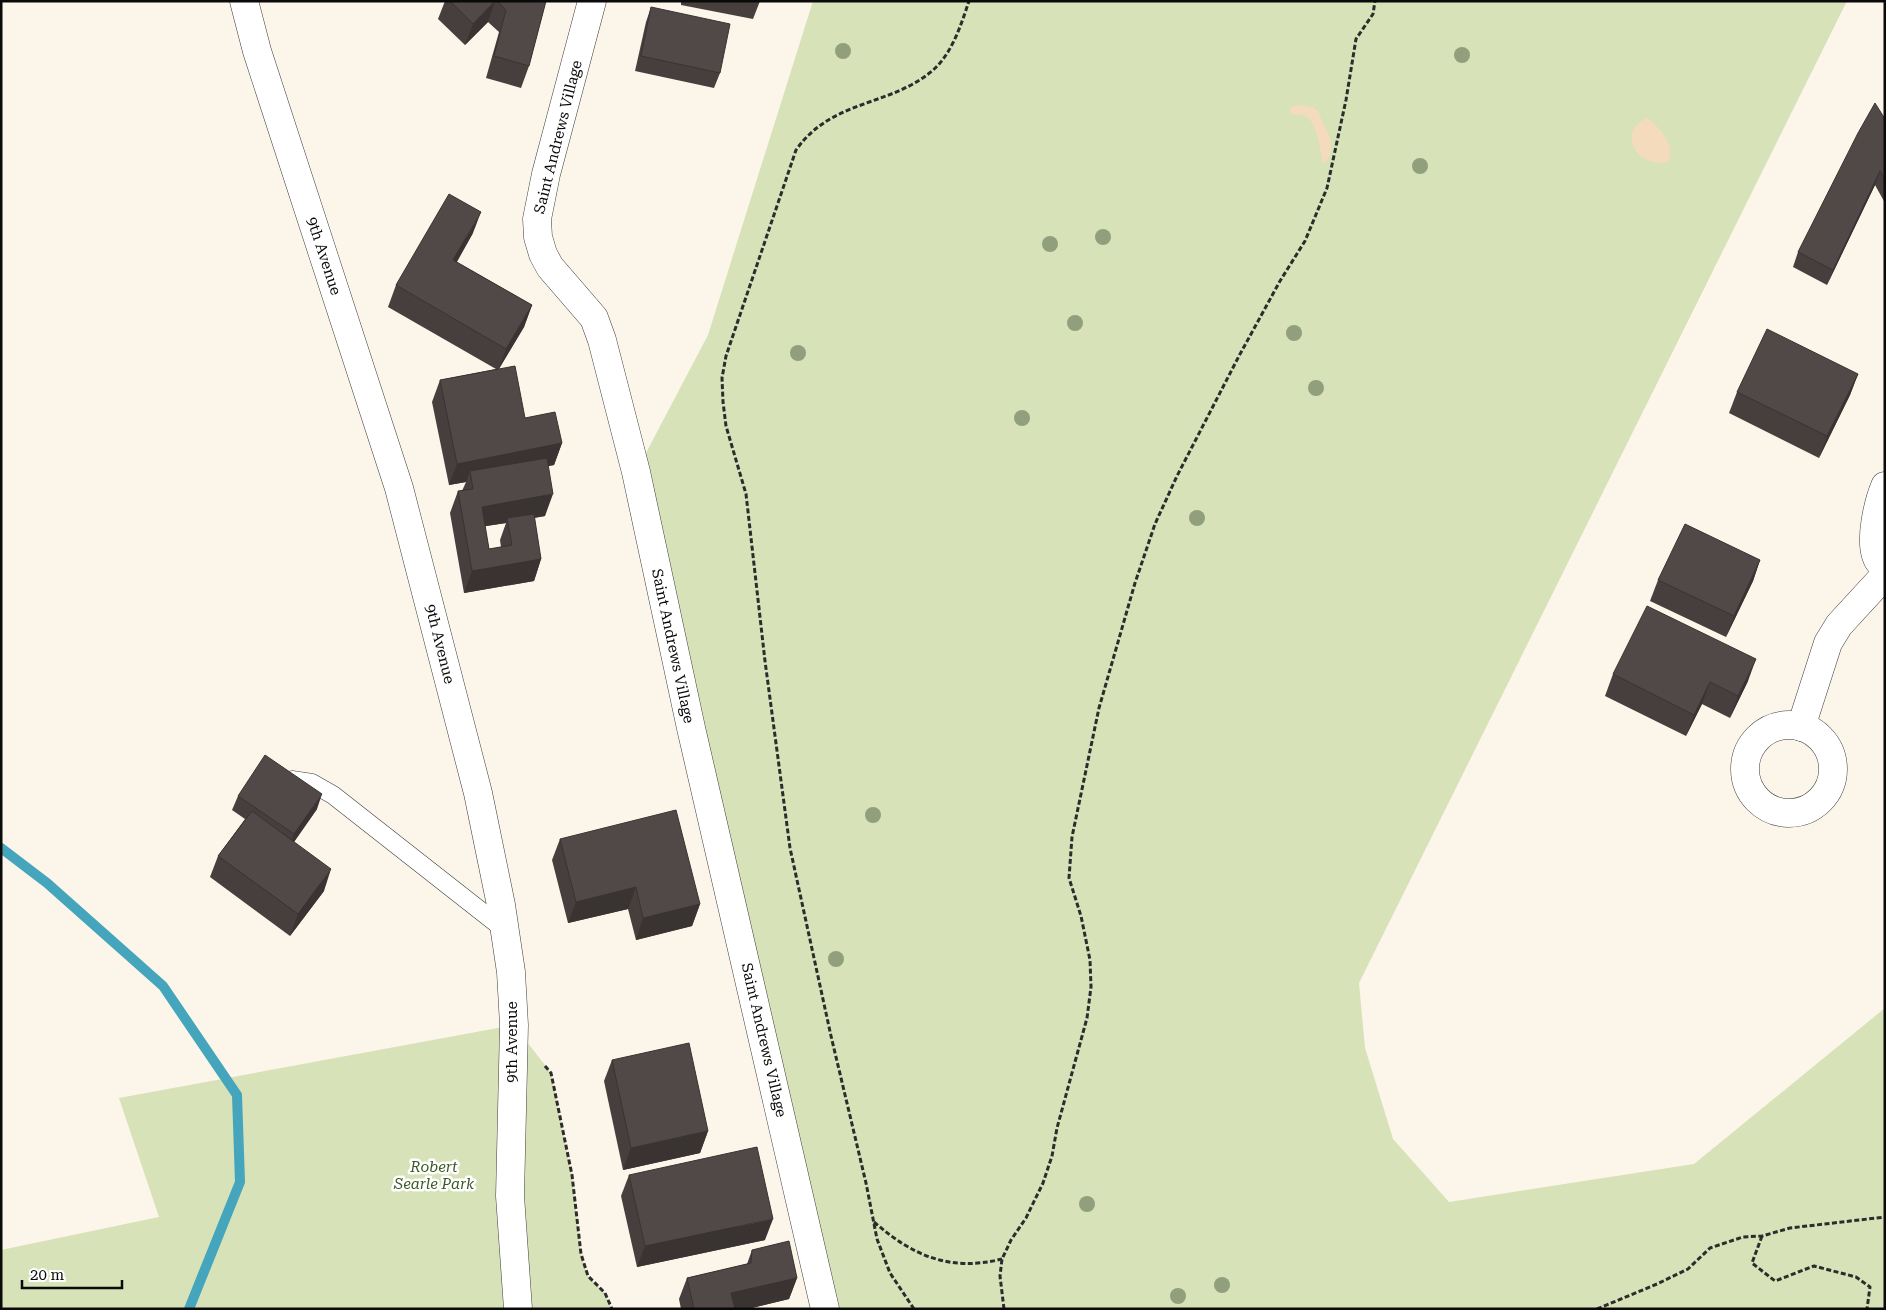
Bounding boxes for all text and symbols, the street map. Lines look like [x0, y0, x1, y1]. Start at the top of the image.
street label: Saint Andrews Village [530, 58, 586, 216]
street label: 9th Avenue [303, 215, 345, 297]
street label: Saint Andrews Village [648, 567, 698, 725]
street label: 9th Avenue [421, 602, 459, 686]
street label: Saint Andrews Village [738, 961, 790, 1119]
street label: 9th Avenue [503, 1001, 521, 1083]
park label: Robert Searle Park [393, 1158, 475, 1193]
scale bar [22, 1258, 122, 1290]
text: 20 m [30, 1266, 65, 1284]

